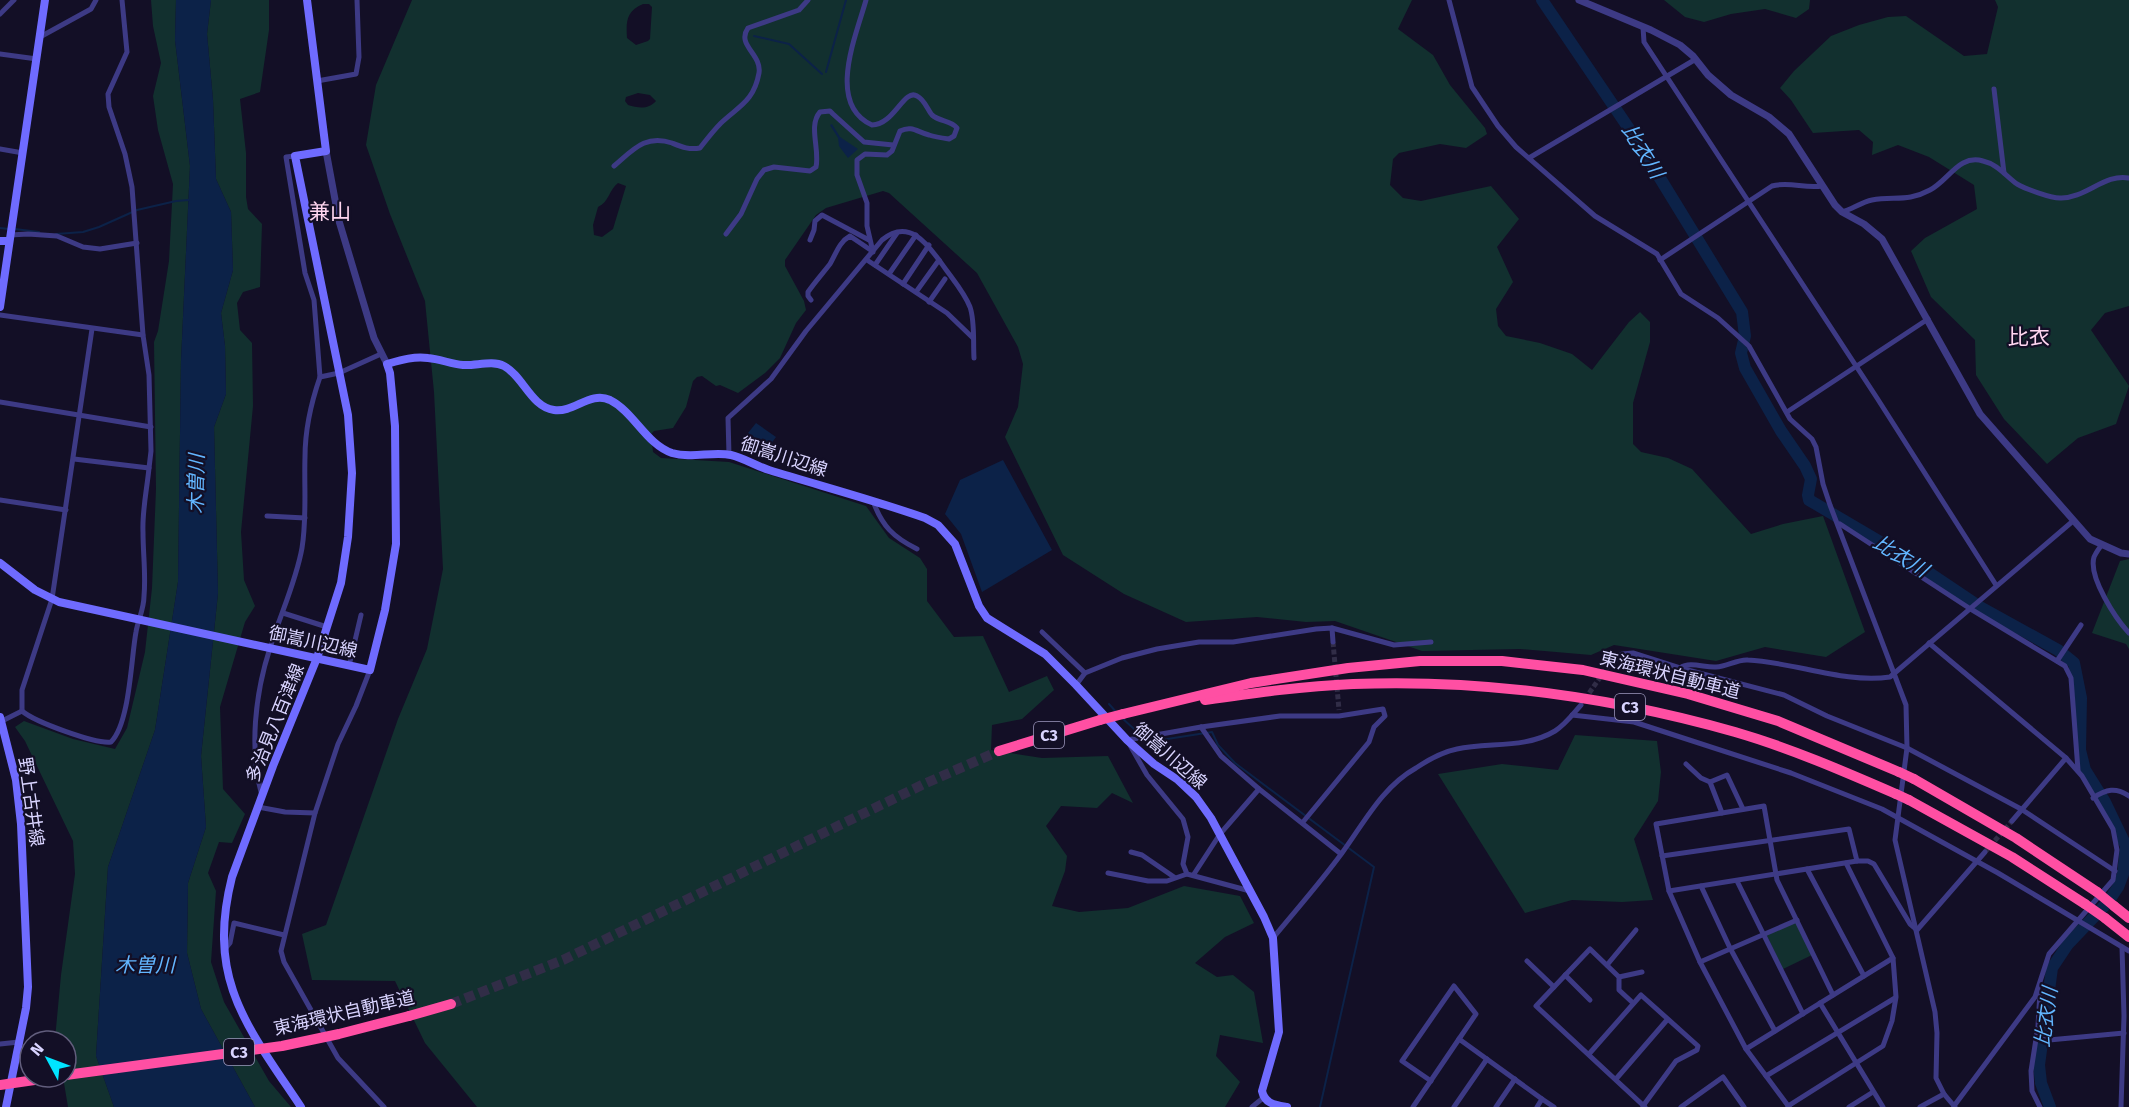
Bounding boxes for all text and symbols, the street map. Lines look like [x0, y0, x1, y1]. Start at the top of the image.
water label: 比衣川 [1617, 119, 1670, 184]
district label: 兼山 [309, 199, 351, 225]
district label: 比衣 [2008, 324, 2050, 350]
street label: 御嵩川辺線 [738, 433, 830, 481]
water label: 木曽川 [183, 452, 209, 514]
water label: 比衣川 [1869, 530, 1934, 583]
street label: 御嵩川辺線 [267, 622, 359, 662]
street label: 東海環状自動車道 [1597, 647, 1743, 703]
street label: 多治見八百津線 [241, 660, 309, 786]
road number: C3 [1615, 694, 1645, 720]
street label: 御嵩川辺線 [1129, 718, 1211, 794]
road number: C3 [1034, 722, 1064, 748]
street label: 野上古井線 [14, 756, 48, 848]
water label: 木曽川 [115, 953, 177, 977]
water label: 比衣川 [2030, 984, 2062, 1048]
street label: 東海環状自動車道 [271, 986, 417, 1040]
north arrow [18, 1029, 78, 1089]
text: N [26, 1039, 48, 1060]
road number: C3 [224, 1039, 254, 1065]

